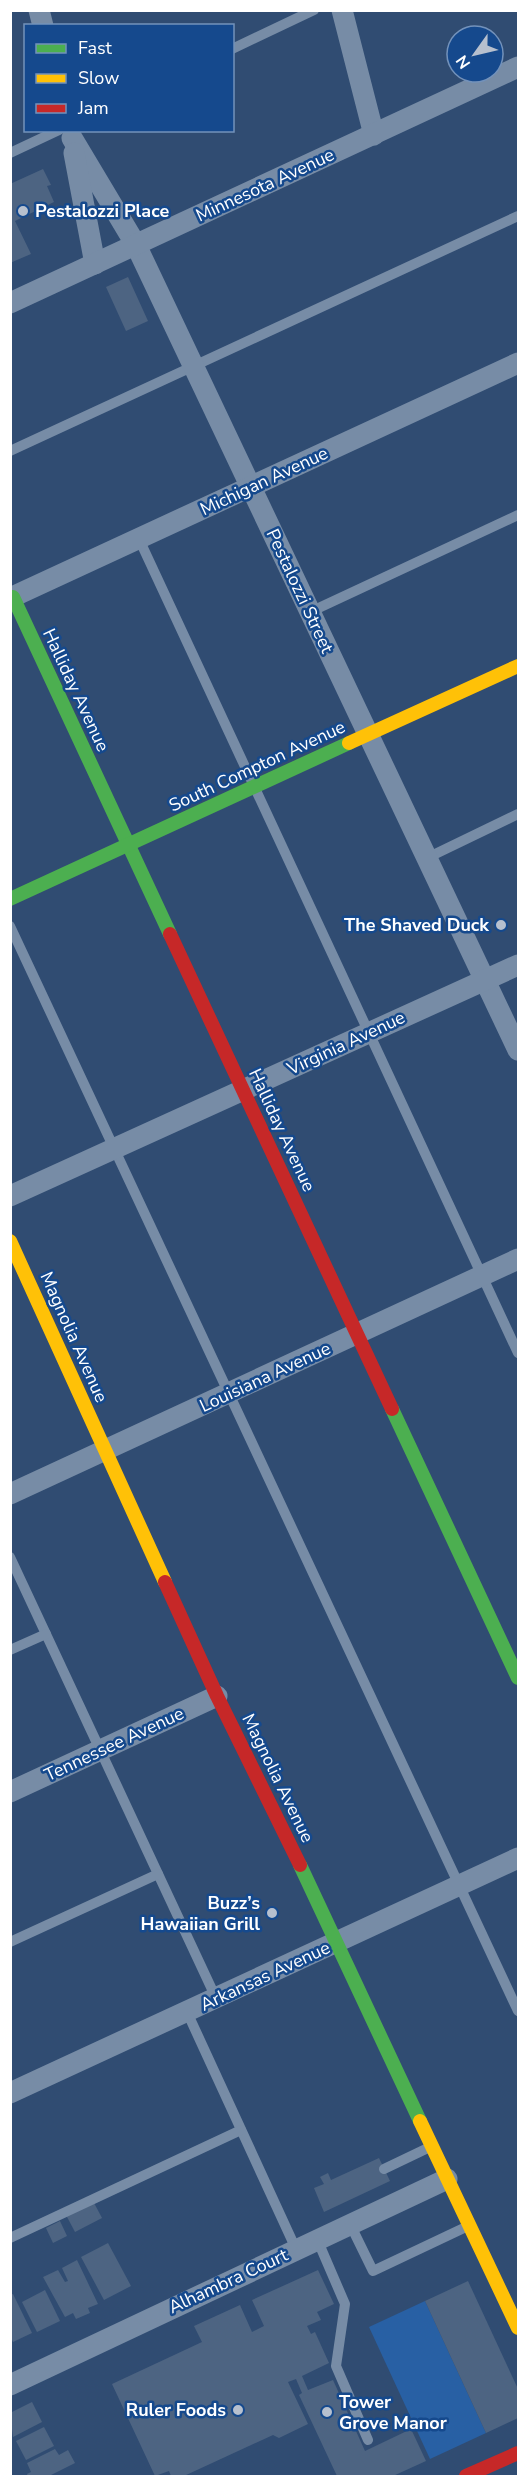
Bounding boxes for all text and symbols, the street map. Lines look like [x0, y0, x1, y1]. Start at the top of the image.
legend [24, 24, 234, 132]
north arrow [445, 24, 505, 84]
text: Fast [78, 36, 113, 60]
text: N [451, 51, 476, 73]
text: Slow [78, 66, 119, 90]
text: Jam [77, 96, 109, 120]
street label: Minnesota Avenue [192, 142, 338, 228]
place label: Pestalozzi Place [35, 199, 170, 223]
marker: Pestalozzi Place [16, 204, 30, 218]
street label: Michigan Avenue [196, 441, 332, 521]
street label: Pestalozzi Street [261, 525, 340, 658]
street label: Halliday Avenue [37, 625, 115, 755]
street label: South Compton Avenue [165, 715, 349, 817]
place label: The Shaved Duck [344, 913, 489, 937]
marker: The Shaved Duck [494, 918, 508, 932]
street label: Virginia Avenue [282, 1005, 409, 1081]
street label: Halliday Avenue [243, 1065, 321, 1195]
street label: Magnolia Avenue [34, 1268, 114, 1406]
street label: Louisiana Avenue [196, 1336, 334, 1418]
street label: Tennessee Avenue [40, 1701, 188, 1787]
street label: Magnolia Avenue [236, 1710, 320, 1846]
place label: Buzz’s Hawaiian Grill [141, 1891, 260, 1936]
marker: Buzz’s Hawaiian Grill [265, 1906, 279, 1920]
street label: Arkansas Avenue [196, 1935, 334, 2017]
street label: Alhambra Court [164, 2242, 292, 2319]
place label: Tower Grove Manor [339, 2390, 447, 2435]
place label: Ruler Foods [126, 2398, 226, 2422]
marker: Ruler Foods [231, 2403, 245, 2417]
marker: Tower Grove Manor [320, 2405, 334, 2419]

